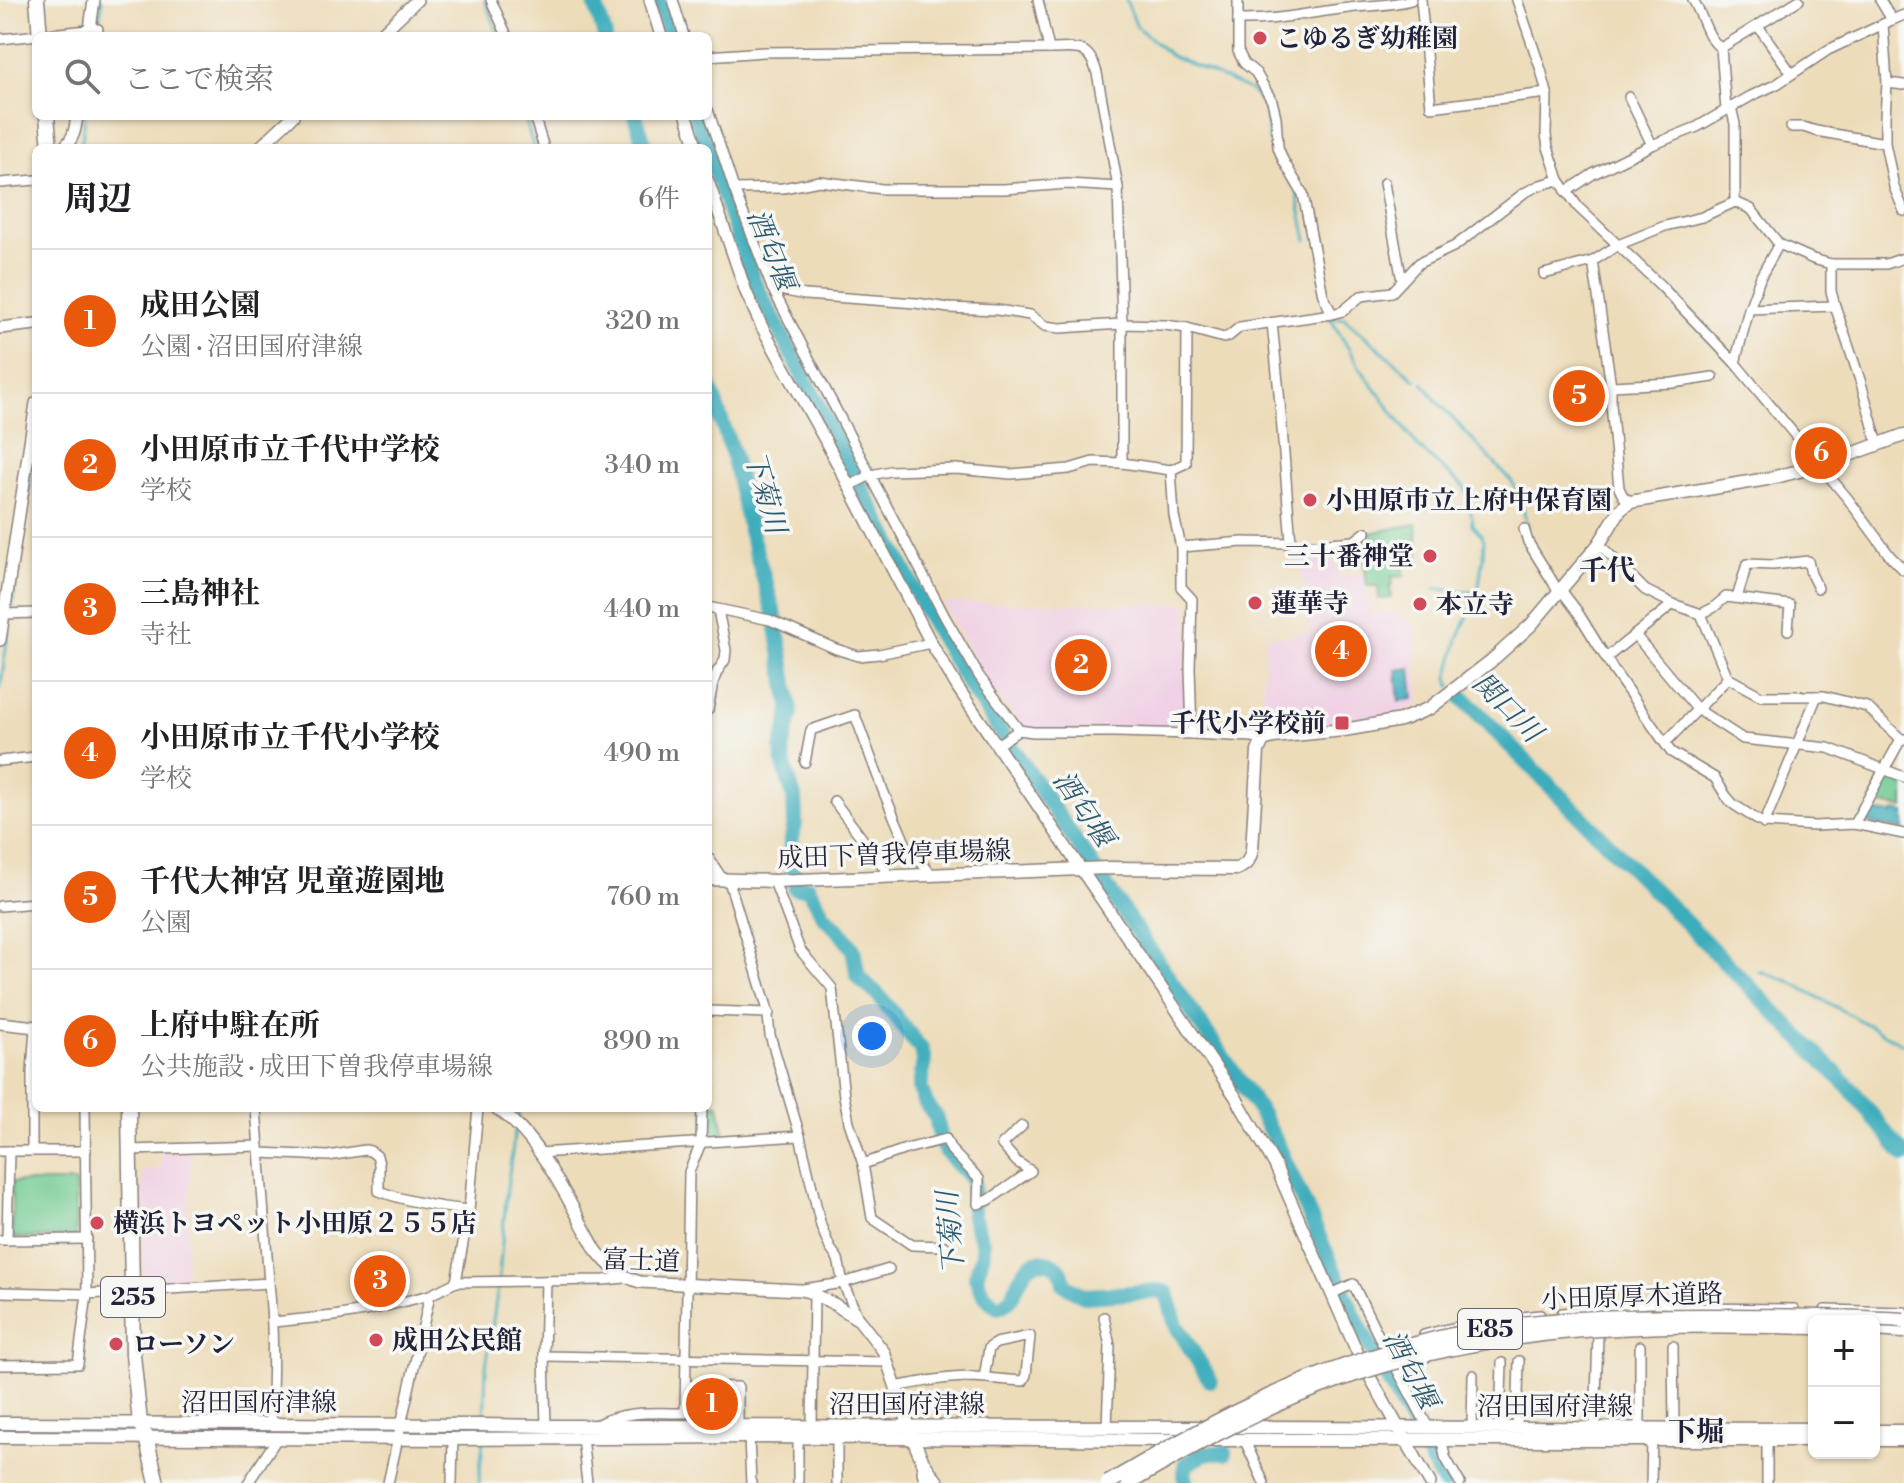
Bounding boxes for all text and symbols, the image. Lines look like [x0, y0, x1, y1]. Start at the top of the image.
place label: こゆるぎ幼稚園 [1276, 23, 1458, 55]
marker: こゆるぎ幼稚園 [1251, 29, 1269, 47]
search box [32, 32, 712, 120]
icon: search [60, 54, 104, 98]
text: ここで検索 [124, 61, 274, 99]
text: 周辺 [64, 179, 132, 221]
text: 6件 [638, 183, 680, 215]
water label: 酒匂堰 [739, 204, 804, 299]
text: 成田公園 [140, 287, 260, 325]
text: 1 [84, 305, 96, 337]
text: 320 m [605, 305, 680, 337]
text: 公園 · 沼田国府津線 [140, 331, 363, 363]
pin: 5 [1553, 366, 1605, 426]
pin: 6 [1795, 423, 1847, 483]
text: 小田原市立千代中学校 [140, 431, 440, 469]
water label: 下菊川 [736, 447, 794, 540]
text: 2 [82, 449, 98, 481]
text: 340 m [604, 449, 680, 481]
text: 学校 [140, 475, 192, 507]
place label: 小田原市立上府中保育園 [1326, 485, 1612, 517]
marker: 小田原市立上府中保育園 [1301, 491, 1319, 509]
place label: 三十番神堂 [1284, 541, 1414, 573]
marker: 三十番神堂 [1421, 547, 1439, 565]
district label: 千代 [1579, 554, 1635, 589]
text: 三島神社 [140, 575, 260, 613]
place label: 蓮華寺 [1271, 588, 1349, 620]
place label: 本立寺 [1436, 589, 1514, 621]
text: 3 [82, 593, 98, 625]
text: 440 m [603, 593, 680, 625]
marker: 蓮華寺 [1246, 594, 1264, 612]
marker: 本立寺 [1411, 595, 1429, 613]
text: 寺社 [140, 619, 192, 651]
pin: 4 [1315, 621, 1367, 681]
pin: 2 [1055, 635, 1107, 695]
water label: 関口川 [1465, 666, 1551, 752]
place label: 千代小学校前 [1170, 708, 1326, 740]
marker: 千代小学校前 [1333, 714, 1351, 732]
text: 小田原市立千代小学校 [140, 719, 440, 757]
text: 4 [81, 737, 99, 769]
text: 490 m [603, 737, 680, 769]
text: 学校 [140, 763, 192, 795]
water label: 酒匂堰 [1045, 764, 1123, 857]
street label: 成田下曽我停車場線 [777, 835, 1012, 875]
text: 千代大神宮 児童遊園地 [140, 863, 445, 901]
text: 5 [82, 881, 98, 913]
text: 760 m [607, 881, 680, 913]
text: 公園 [140, 907, 192, 939]
text: 上府中駐在所 [140, 1007, 320, 1045]
your location [852, 1016, 892, 1056]
text: 6 [82, 1025, 98, 1057]
text: 890 m [603, 1025, 680, 1057]
text: 公共施設 · 成田下曽我停車場線 [140, 1051, 493, 1083]
water label: 下菊川 [930, 1187, 973, 1276]
place label: 横浜トヨペット小田原２５５店 [113, 1208, 477, 1240]
marker: 横浜トヨペット小田原２５５店 [88, 1214, 106, 1232]
street label: 富士道 [601, 1244, 681, 1278]
pin: 3 [354, 1251, 406, 1311]
road number: 255 [101, 1277, 165, 1317]
street label: 小田原厚木道路 [1541, 1278, 1724, 1316]
road number: E85 [1458, 1309, 1522, 1349]
map controls [1808, 1315, 1880, 1459]
button: + [1808, 1315, 1880, 1387]
water label: 酒匂堰 [1375, 1324, 1447, 1419]
place label: 成田公民館 [392, 1325, 522, 1357]
place label: ローソン [132, 1329, 235, 1361]
marker: 成田公民館 [367, 1331, 385, 1349]
marker: ローソン [107, 1335, 125, 1353]
pin: 1 [686, 1374, 738, 1434]
street label: 沼田国府津線 [181, 1387, 337, 1419]
button: − [1808, 1387, 1880, 1459]
street label: 沼田国府津線 [829, 1389, 985, 1421]
street label: 沼田国府津線 [1477, 1391, 1633, 1423]
district label: 下堀 [1668, 1415, 1724, 1450]

